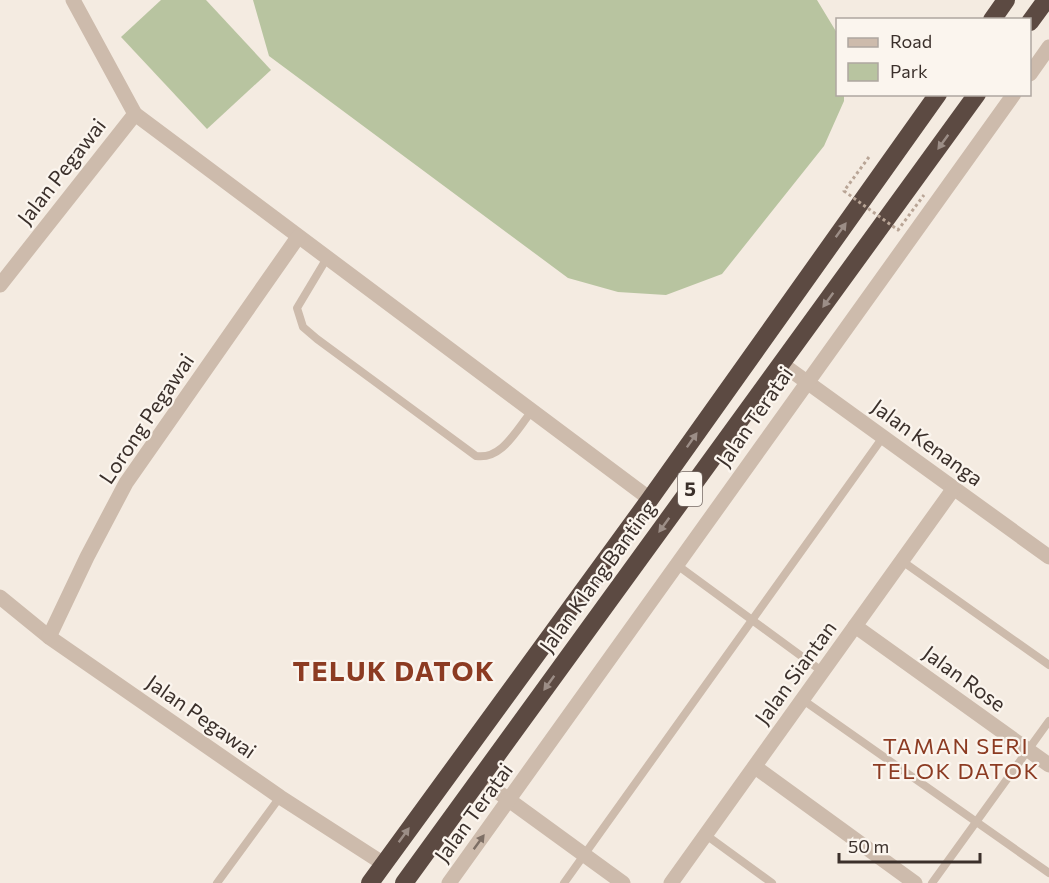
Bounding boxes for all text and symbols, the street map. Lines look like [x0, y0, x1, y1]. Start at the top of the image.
legend [836, 18, 1031, 96]
text: Road [890, 30, 932, 52]
text: Park [890, 60, 928, 82]
street label: Jalan Pegawai [11, 113, 110, 229]
one-way arrow [937, 133, 949, 149]
one-way arrow [835, 222, 847, 238]
one-way arrow [822, 291, 834, 307]
street label: Lorong Pegawai [93, 348, 198, 488]
street label: Jalan Teratai [710, 361, 797, 471]
street label: Jalan Kenanga [867, 393, 988, 490]
one-way arrow [686, 432, 697, 448]
road number: 5 [678, 472, 702, 506]
street label: Jalan Klang Banting [533, 495, 660, 657]
one-way arrow [658, 517, 670, 533]
street label: Jalan Siantan [749, 615, 841, 729]
street label: Jalan Rose [919, 640, 1011, 716]
district label: TELUK DATOK [293, 654, 495, 687]
street label: Jalan Pegawai [142, 669, 262, 763]
one-way arrow [544, 675, 556, 690]
district label: TAMAN SERI TELOK DATOK [872, 732, 1040, 784]
street label: Jalan Teratai [428, 758, 517, 867]
scale bar [839, 826, 980, 864]
one-way arrow [398, 828, 410, 844]
one-way arrow [473, 834, 485, 850]
text: 50 m [848, 835, 889, 857]

